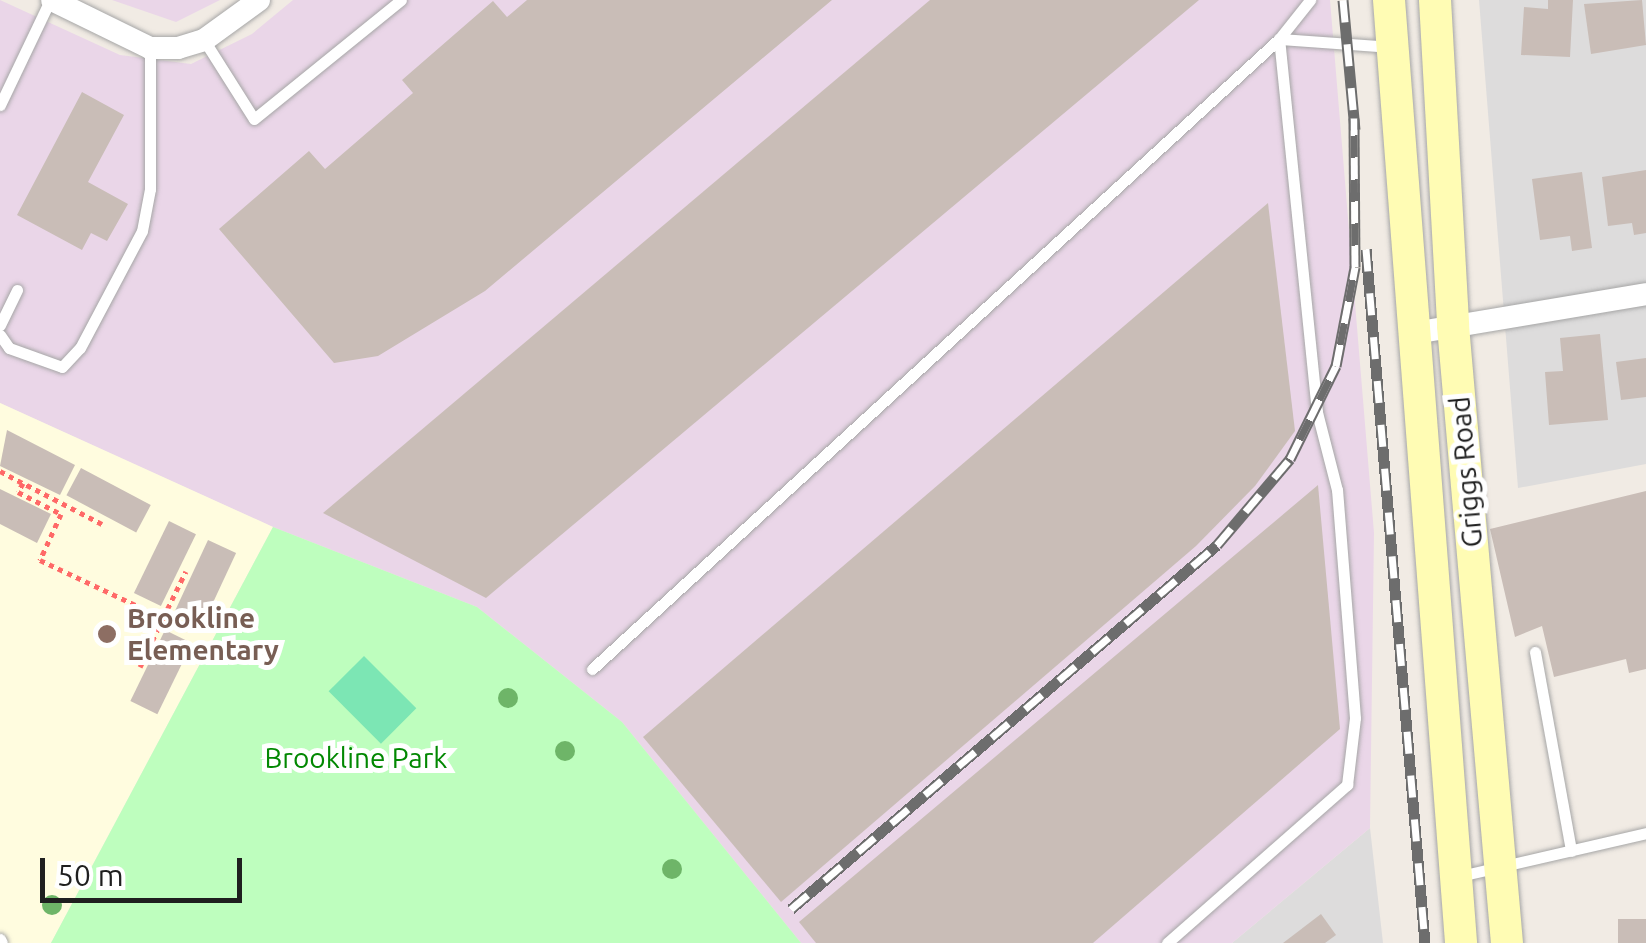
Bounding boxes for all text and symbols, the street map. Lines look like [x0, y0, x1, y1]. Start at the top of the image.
street label: Griggs Road [1443, 395, 1489, 549]
place label: Brookline Elementary [127, 601, 279, 667]
marker: Brookline Elementary [96, 623, 118, 645]
park label: Brookline Park [265, 741, 447, 775]
scale bar [45, 838, 248, 900]
text: 50 m [57, 858, 124, 892]

